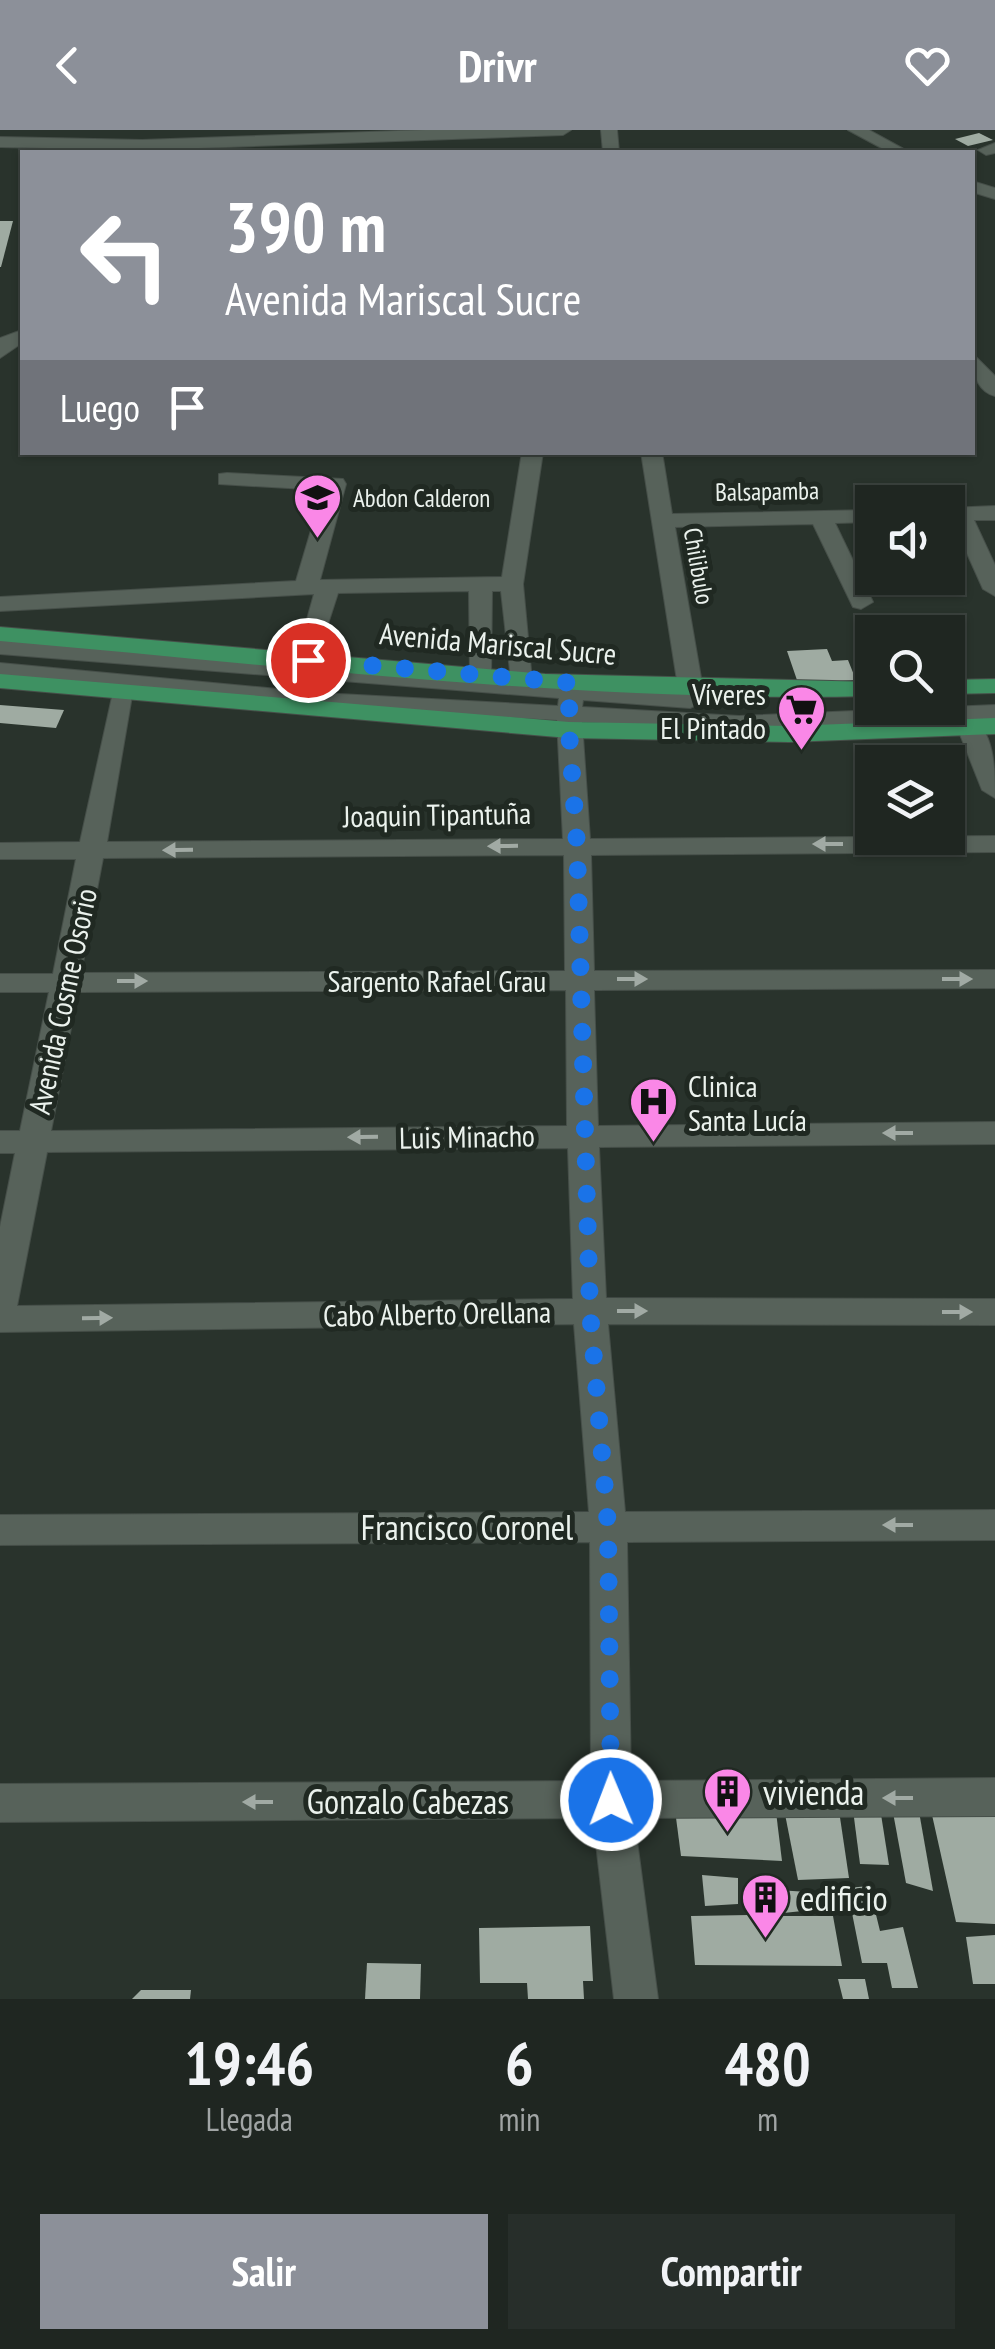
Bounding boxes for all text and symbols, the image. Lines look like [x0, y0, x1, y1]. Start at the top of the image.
text: Drivr [458, 36, 537, 94]
icon: back [40, 38, 95, 93]
icon: heart [900, 38, 955, 93]
text: 390 m [225, 181, 386, 271]
icon: left [60, 190, 190, 320]
text: Avenida Mariscal Sucre [225, 269, 581, 327]
icon: arrive [160, 380, 215, 435]
text: Luego [60, 383, 140, 432]
school or university icon: Abdon Calderon [292, 472, 344, 540]
street label: Balsapamba [715, 474, 819, 508]
place label: Abdon Calderon [353, 482, 490, 514]
map controls [855, 485, 965, 855]
button: sound [855, 485, 965, 595]
street label: Chilibulo [677, 525, 721, 607]
street label: Avenida Mariscal Sucre [378, 613, 618, 673]
button: search [855, 615, 965, 725]
pin [266, 618, 351, 703]
icon: arrive [281, 633, 336, 688]
place label: Víveres El Pintado [660, 674, 766, 747]
supermarket icon: Víveres El Pintado [775, 684, 827, 752]
button: layers [855, 745, 965, 855]
street label: Joaquin Tipantuña [342, 793, 531, 835]
one-way arrow [811, 836, 843, 852]
one-way arrow [486, 838, 518, 854]
one-way arrow [161, 842, 193, 858]
street label: Avenida Cosme Osorio [19, 885, 105, 1117]
street label: Sargento Rafael Grau [328, 961, 546, 1000]
one-way arrow [617, 971, 649, 987]
one-way arrow [942, 971, 974, 987]
one-way arrow [117, 973, 149, 989]
place label: Clinica Santa Lucía [688, 1066, 807, 1139]
hospital icon: Clinica Santa Lucía [627, 1076, 679, 1144]
street label: Luis Minacho [399, 1115, 535, 1157]
one-way arrow [881, 1125, 913, 1141]
one-way arrow [346, 1130, 378, 1146]
street label: Cabo Alberto Orellana [323, 1292, 551, 1334]
one-way arrow [617, 1303, 649, 1319]
one-way arrow [942, 1304, 974, 1320]
one-way arrow [82, 1309, 114, 1325]
street label: Francisco Coronel [361, 1504, 573, 1550]
one-way arrow [881, 1518, 913, 1534]
position arrow [559, 1748, 663, 1852]
building icon: vivienda [702, 1766, 754, 1834]
place label: vivienda [763, 1769, 864, 1815]
street label: Gonzalo Cabezas [307, 1778, 509, 1824]
one-way arrow [881, 1790, 913, 1806]
one-way arrow [241, 1794, 273, 1810]
building icon: edificio [739, 1872, 791, 1940]
place label: edificio [800, 1875, 888, 1921]
text: 19:46 [184, 2024, 314, 2102]
text: 6 [505, 2024, 534, 2102]
text: 480 [725, 2024, 811, 2102]
text: Llegada [206, 2098, 293, 2140]
text: min [498, 2098, 540, 2140]
text: m [757, 2098, 778, 2140]
button: Salir [40, 2214, 488, 2329]
button: Compartir [508, 2214, 955, 2329]

